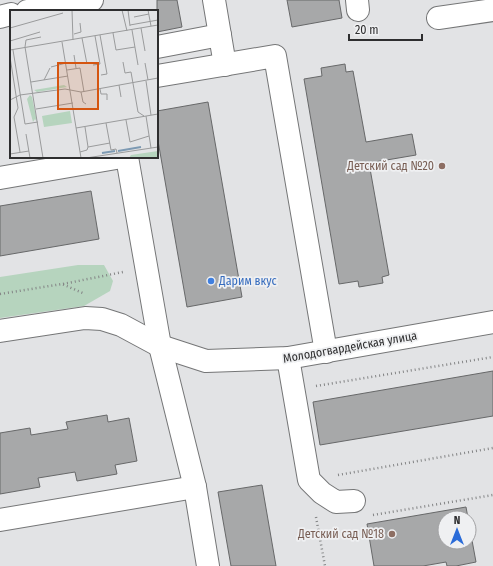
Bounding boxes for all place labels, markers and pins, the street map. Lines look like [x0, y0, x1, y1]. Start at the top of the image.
place label: Детский сад №20 [346, 159, 434, 173]
marker: Детский сад №20 [437, 161, 447, 171]
place label: Дарим вкус [218, 274, 277, 288]
marker: Дарим вкус [206, 276, 216, 286]
place label: Детский сад №18 [297, 527, 384, 541]
marker: Детский сад №18 [387, 529, 397, 539]

